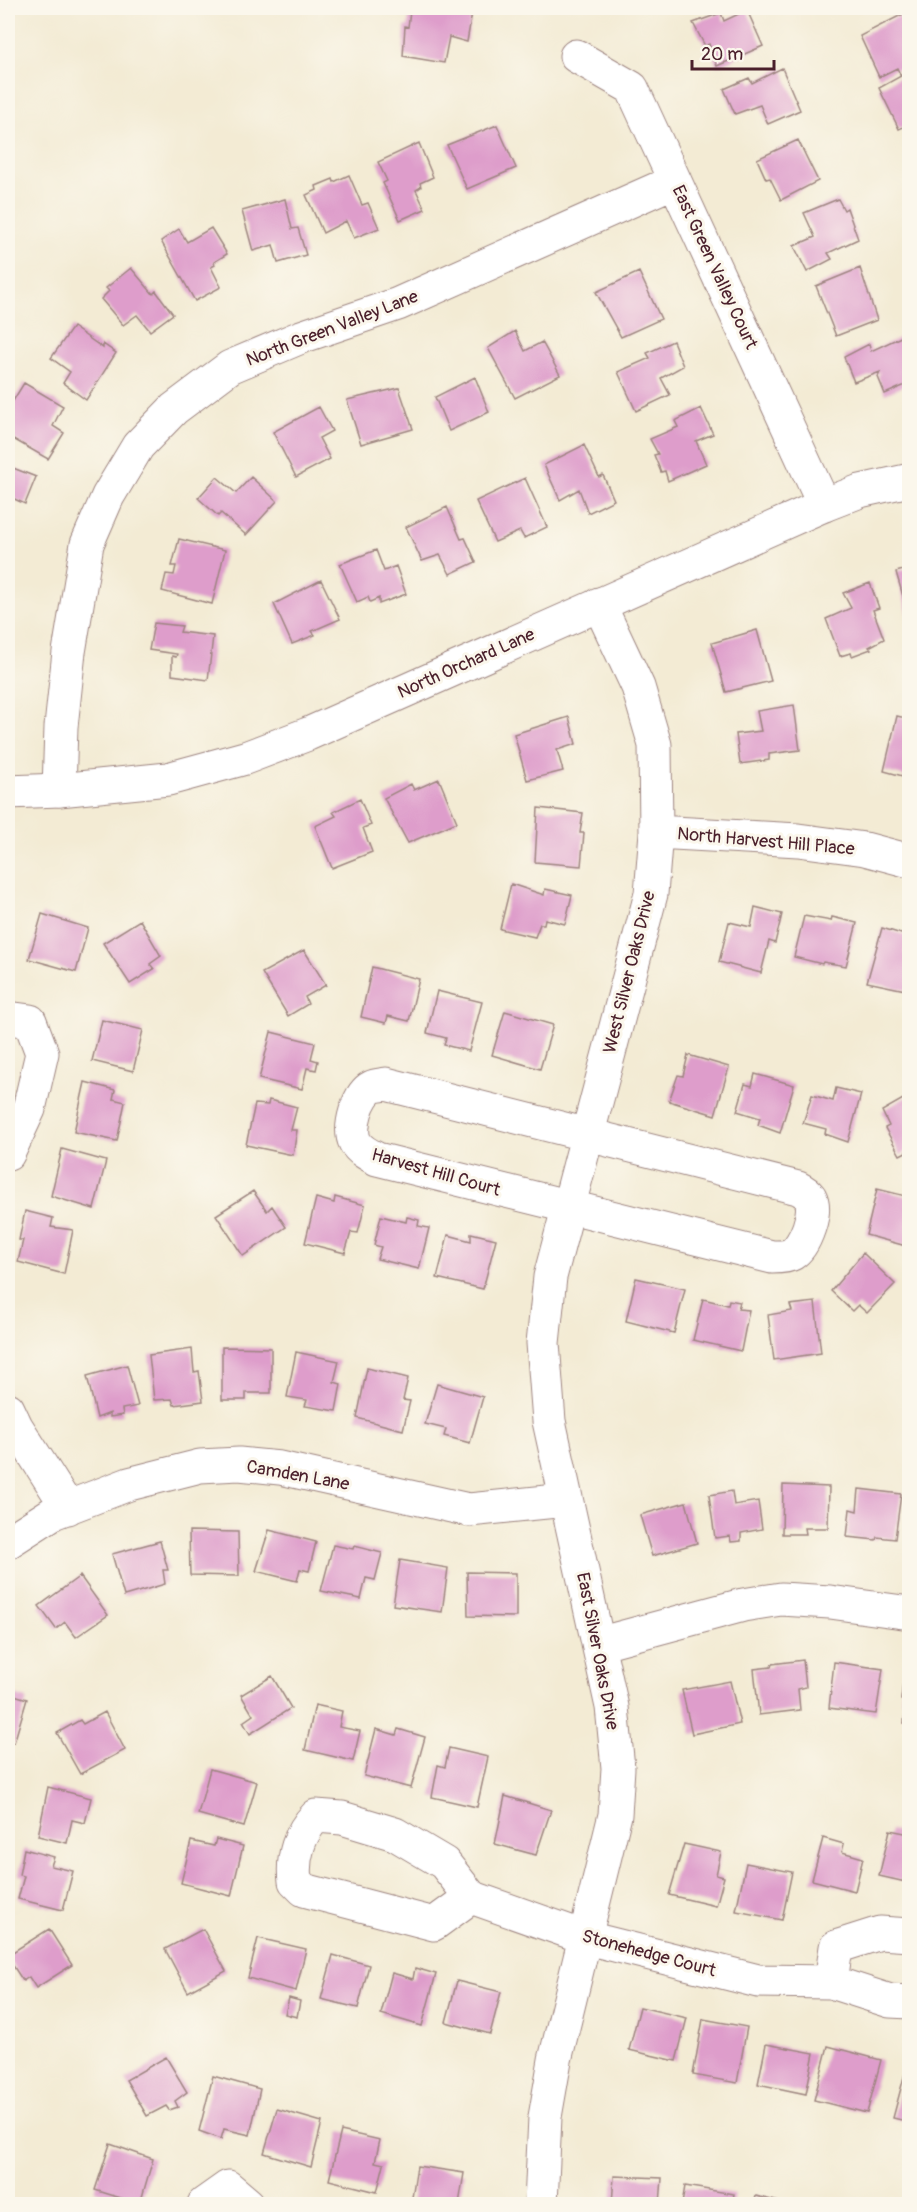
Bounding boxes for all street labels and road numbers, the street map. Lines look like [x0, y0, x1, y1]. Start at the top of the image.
street label: East Green Valley Court [666, 182, 763, 353]
street label: North Green Valley Lane [243, 285, 422, 372]
street label: North Orchard Lane [394, 623, 538, 704]
street label: North Harvest Hill Place [676, 822, 856, 861]
street label: West Silver Oaks Drive [598, 888, 661, 1056]
street label: Harvest Hill Court [369, 1143, 504, 1202]
street label: Camden Lane [245, 1455, 351, 1496]
street label: East Silver Oaks Drive [571, 1570, 624, 1732]
street label: Stonehedge Court [579, 1925, 719, 1983]

